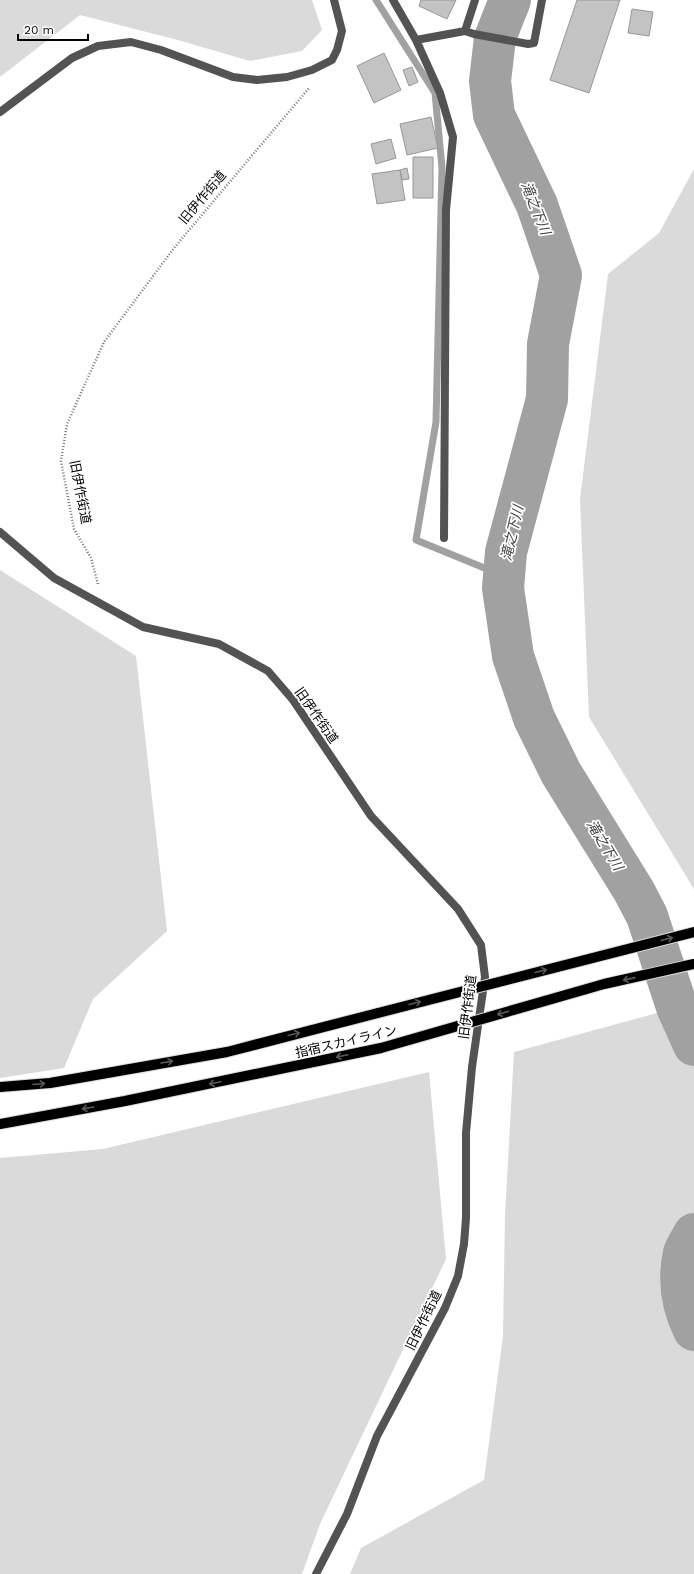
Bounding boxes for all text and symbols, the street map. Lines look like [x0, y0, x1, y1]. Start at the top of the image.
scale bar [18, 16, 88, 42]
text: 20 m [24, 23, 54, 37]
street label: 旧伊作街道 [176, 168, 229, 227]
water label: 滝之下川 [518, 179, 555, 239]
street label: 旧伊作街道 [67, 459, 94, 525]
water label: 滝之下川 [498, 502, 527, 562]
street label: 旧伊作街道 [292, 684, 341, 746]
water label: 滝之下川 [584, 817, 627, 875]
one-way arrow [661, 934, 674, 942]
one-way arrow [535, 966, 548, 974]
street label: 旧伊作街道 [456, 974, 479, 1040]
one-way arrow [622, 975, 635, 983]
one-way arrow [409, 999, 422, 1006]
one-way arrow [497, 1010, 510, 1017]
street label: 指宿スカイライン [294, 1022, 398, 1060]
one-way arrow [287, 1030, 300, 1038]
one-way arrow [336, 1053, 349, 1061]
one-way arrow [160, 1058, 173, 1066]
one-way arrow [209, 1079, 222, 1087]
one-way arrow [32, 1080, 45, 1087]
one-way arrow [82, 1104, 95, 1112]
street label: 旧伊作街道 [402, 1288, 444, 1353]

